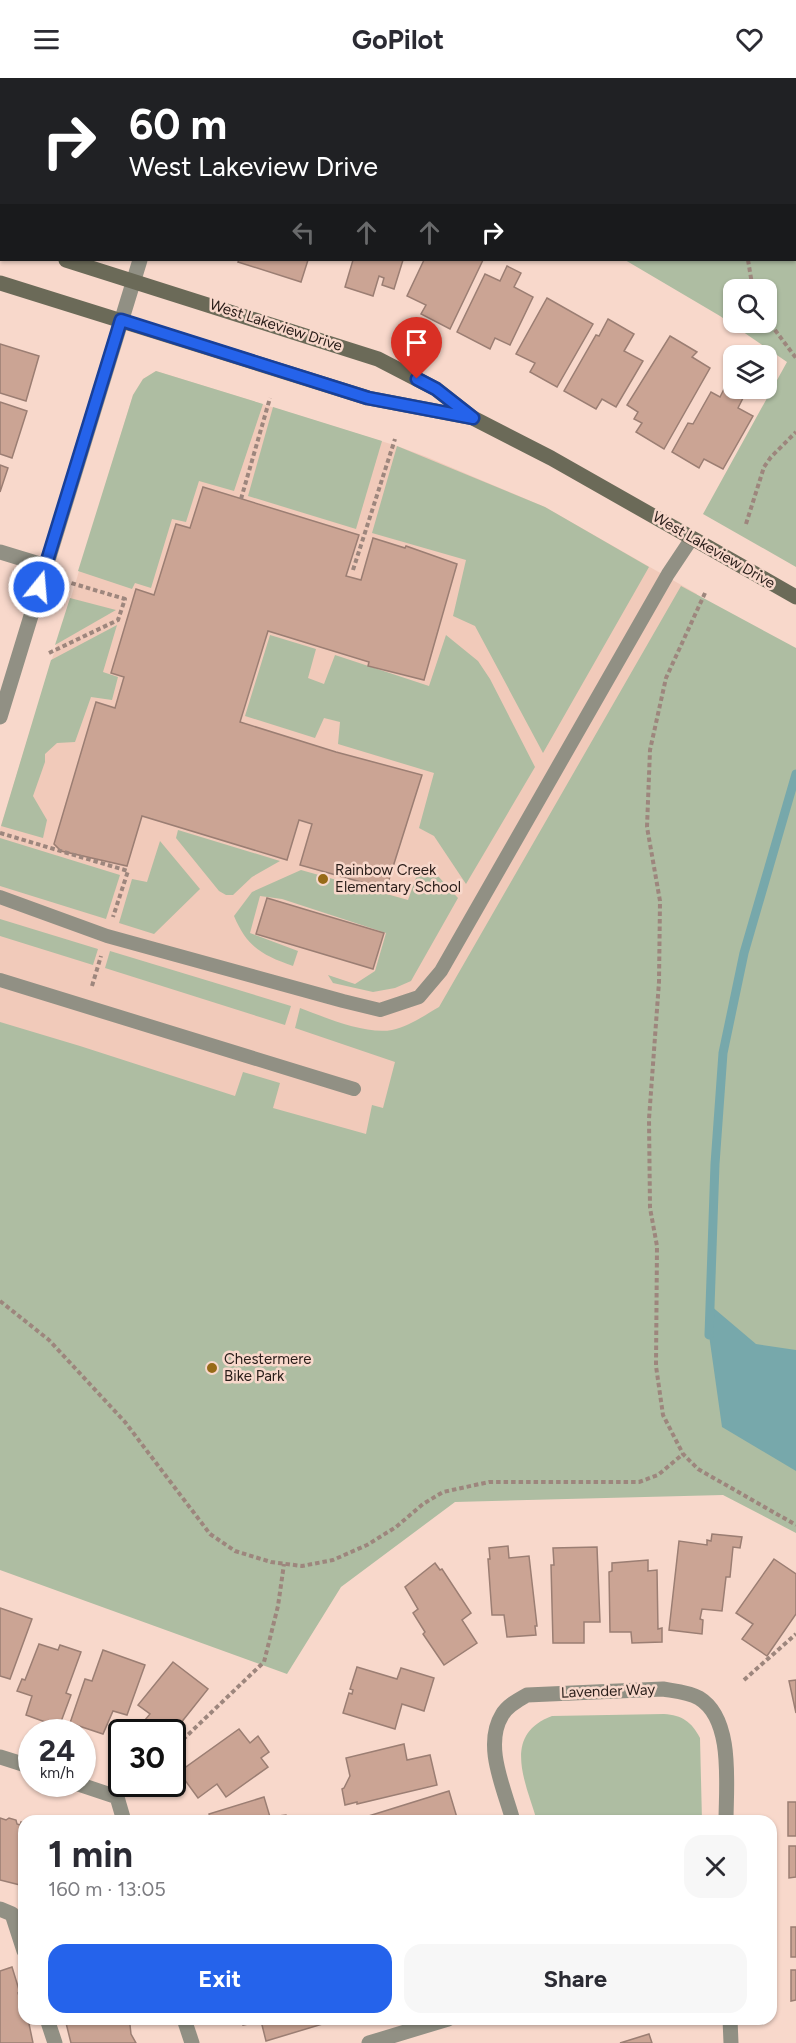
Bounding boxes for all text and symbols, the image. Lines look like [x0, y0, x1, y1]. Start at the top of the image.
icon: menu [30, 23, 63, 56]
text: GoPilot [352, 23, 444, 56]
icon: heart [733, 23, 766, 56]
text: 60 m [129, 99, 227, 150]
icon: right [30, 102, 108, 180]
text: West Lakeview Drive [129, 150, 378, 183]
icon: left [287, 216, 320, 249]
icon: ahead [350, 216, 383, 249]
icon: ahead [413, 216, 446, 249]
icon: right [476, 216, 509, 249]
map controls [723, 279, 777, 399]
button: search [723, 279, 777, 333]
street label: West Lakeview Drive [207, 295, 345, 355]
pin [391, 317, 442, 379]
icon: arrive [400, 326, 433, 359]
button: layers [723, 345, 777, 399]
street label: West Lakeview Drive [650, 508, 778, 592]
position arrow [7, 555, 71, 619]
place label: Rainbow Creek Elementary School [335, 861, 461, 896]
marker: Rainbow Creek Elementary School [316, 872, 330, 886]
place label: Chestermere Bike Park [224, 1350, 311, 1385]
marker: Chestermere Bike Park [205, 1361, 219, 1375]
street label: Lavender Way [560, 1680, 656, 1702]
speed limit sign: 30 [108, 1719, 186, 1797]
text: 24 [39, 1732, 75, 1769]
text: km/h [40, 1764, 74, 1782]
text: 1 min [48, 1833, 133, 1876]
button: close [684, 1835, 747, 1898]
text: 160 m · 13:05 [48, 1877, 166, 1901]
button: Exit [48, 1944, 392, 2013]
button: Share [404, 1944, 747, 2013]

